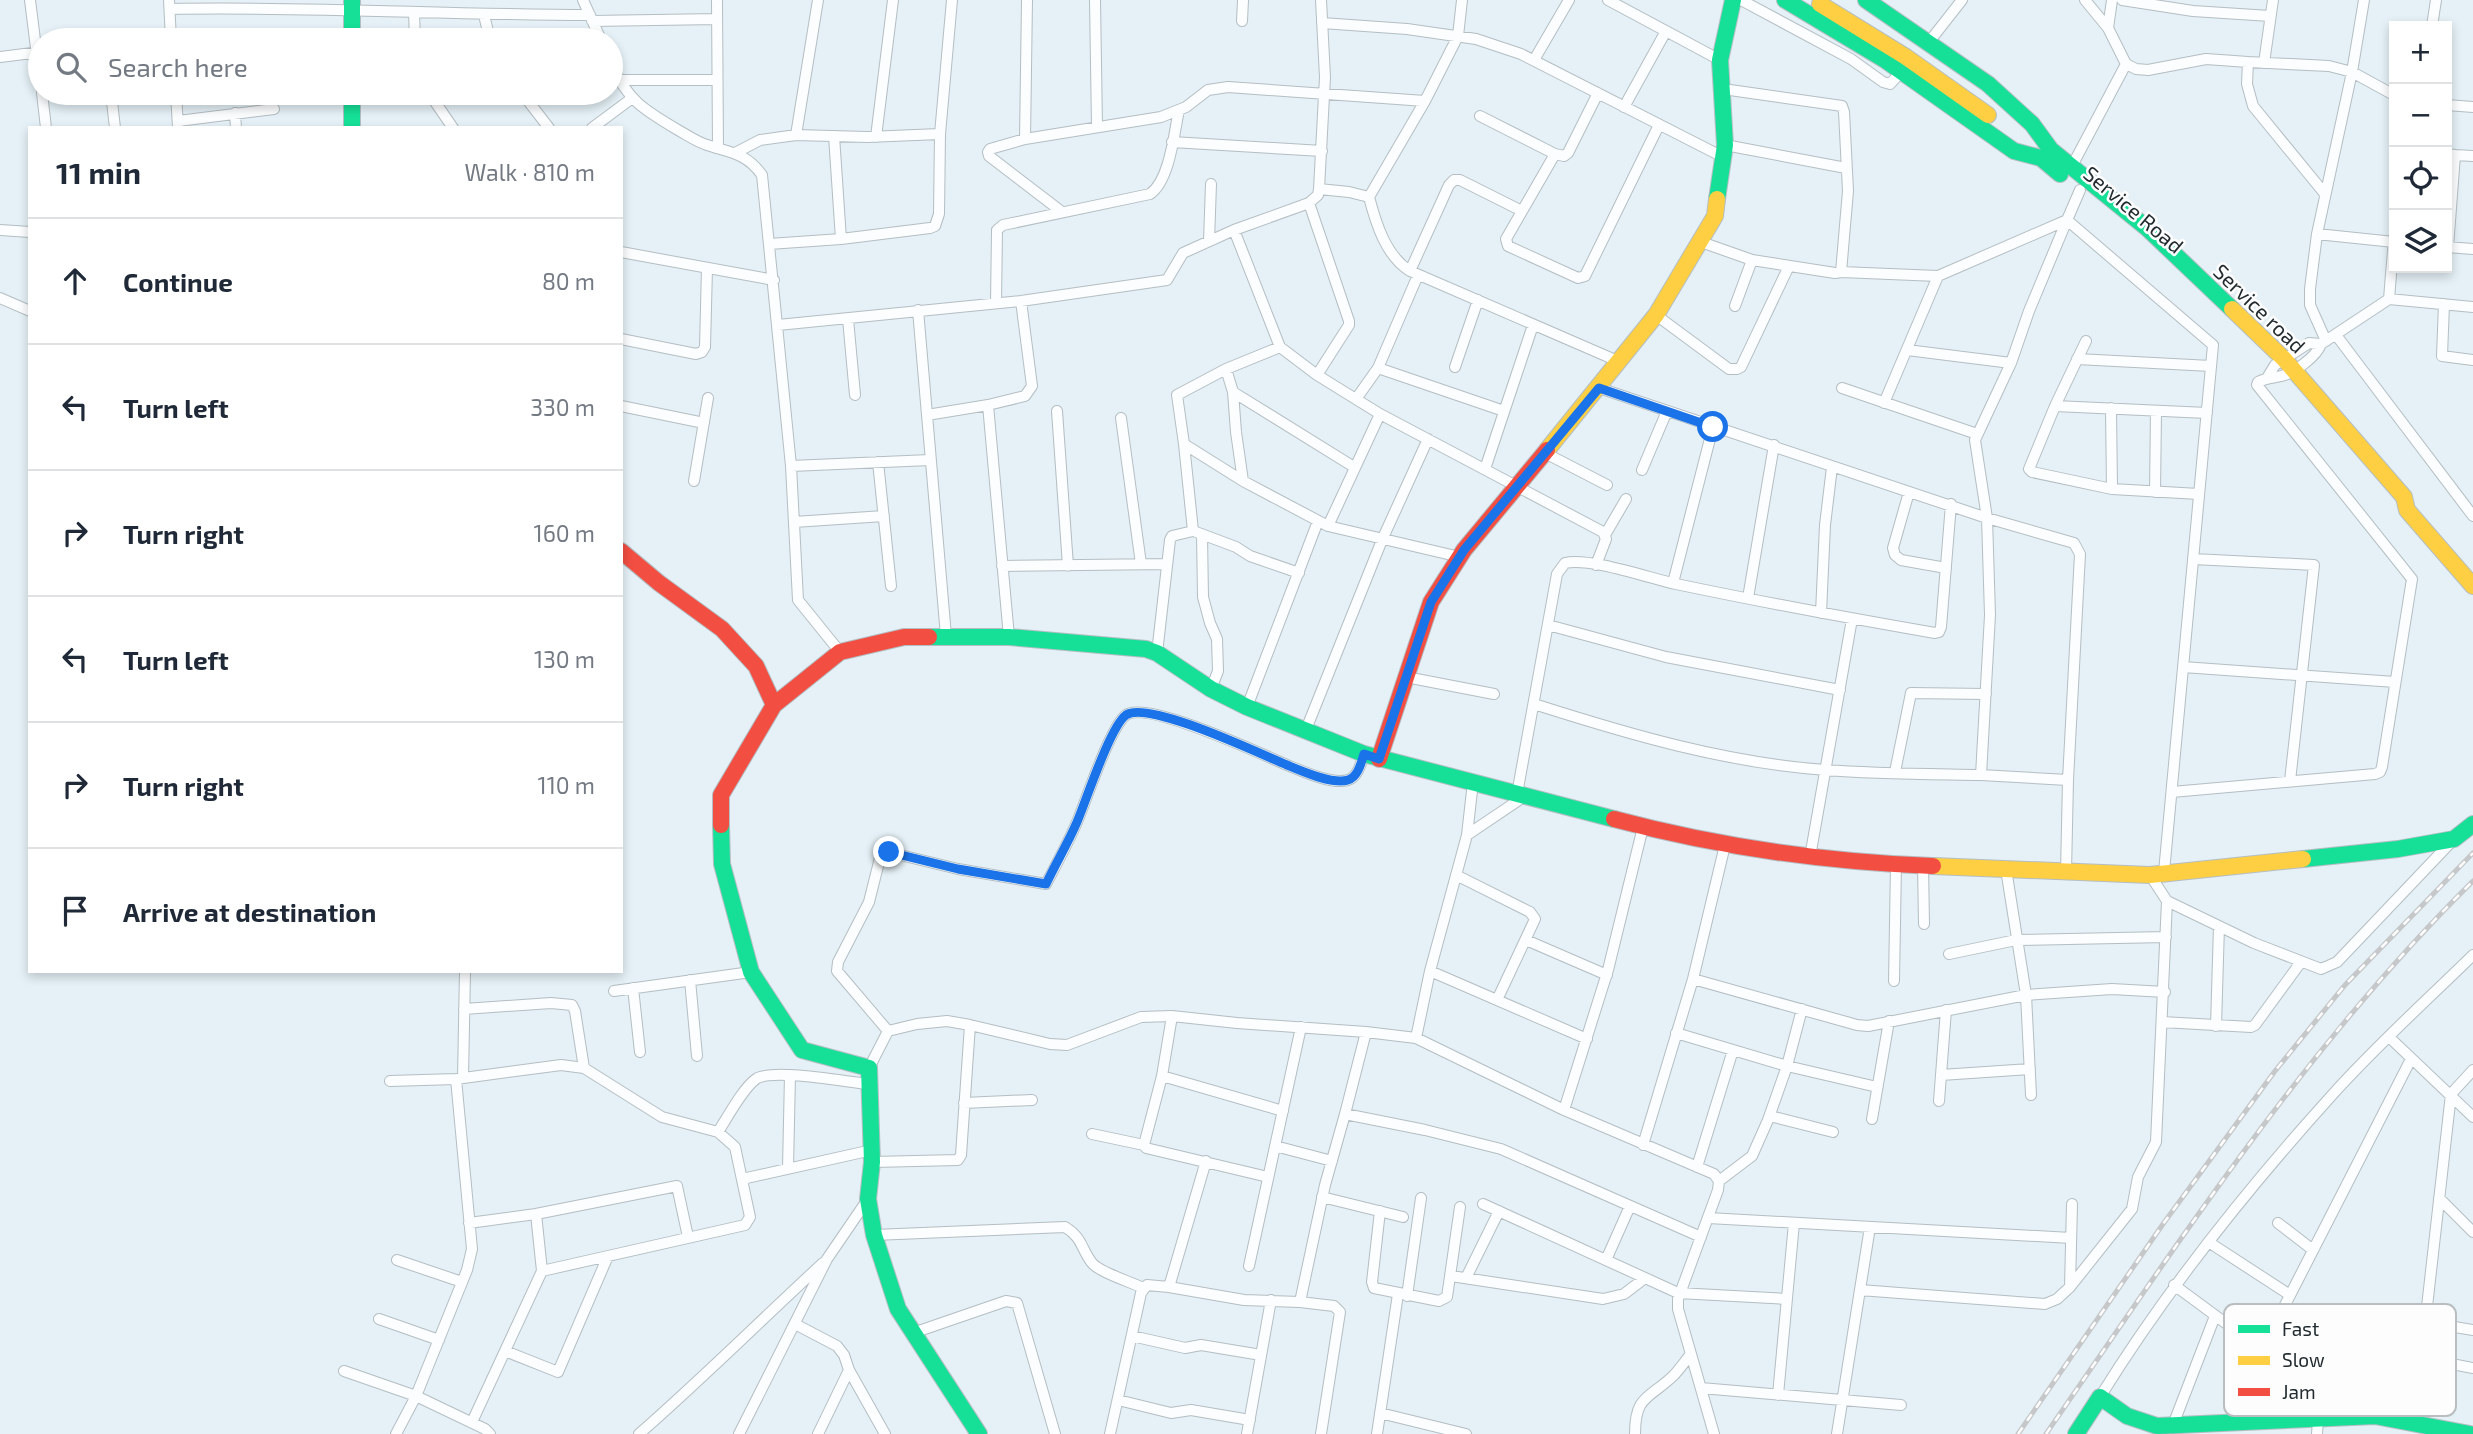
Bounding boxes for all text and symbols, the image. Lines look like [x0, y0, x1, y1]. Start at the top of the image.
map controls [2389, 21, 2452, 273]
button: + [2389, 21, 2452, 84]
search box [28, 28, 623, 105]
icon: search [52, 48, 90, 86]
text: Search here [108, 51, 248, 82]
button: − [2389, 84, 2452, 147]
button: locate [2389, 147, 2452, 210]
text: 11 min [56, 154, 141, 190]
text: Walk · 810 m [465, 158, 595, 186]
street label: Service Road [2079, 160, 2189, 258]
button: layers [2389, 210, 2452, 273]
street label: Service road [2209, 258, 2311, 358]
icon: ahead [56, 262, 94, 300]
text: Continue [123, 266, 233, 297]
text: 80 m [542, 267, 595, 295]
icon: left [56, 388, 94, 426]
text: Turn left [123, 392, 229, 423]
text: 330 m [530, 393, 595, 421]
route start [1697, 411, 1728, 442]
icon: right [56, 514, 94, 552]
text: Turn right [123, 518, 244, 549]
text: 160 m [534, 519, 595, 547]
icon: left [56, 640, 94, 678]
text: Turn left [123, 644, 229, 675]
text: 130 m [534, 645, 595, 673]
icon: right [56, 766, 94, 804]
text: Turn right [123, 770, 244, 801]
text: 110 m [538, 771, 595, 799]
route end [873, 836, 904, 867]
icon: arrive [56, 892, 94, 930]
text: Arrive at destination [123, 896, 376, 927]
legend [2224, 1304, 2456, 1416]
text: Fast [2282, 1317, 2319, 1340]
text: Slow [2282, 1348, 2325, 1371]
text: Jam [2282, 1380, 2316, 1403]

